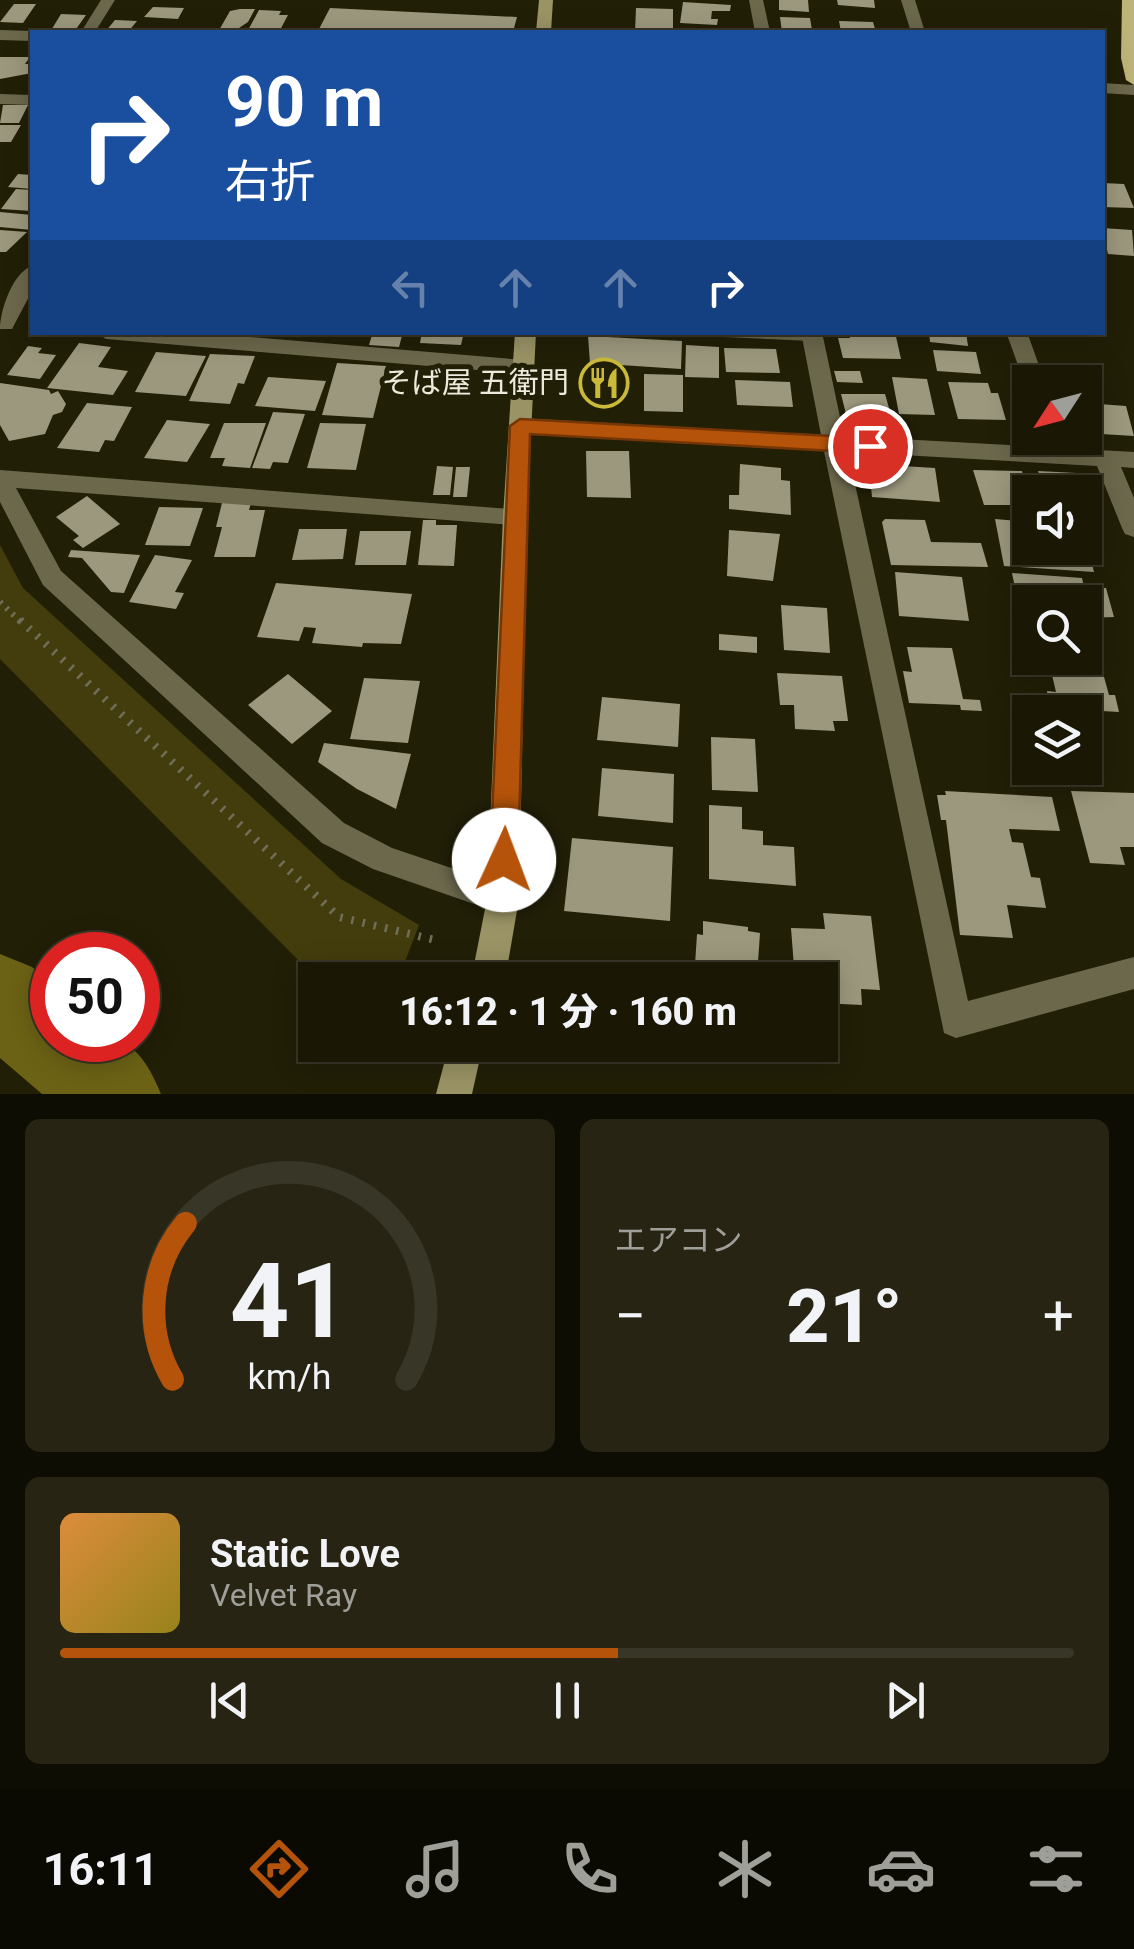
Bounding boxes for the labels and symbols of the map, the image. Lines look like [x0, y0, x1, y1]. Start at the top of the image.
restaurant icon: そば屋 五衛門 [578, 357, 630, 409]
place label: そば屋 五衛門 [382, 365, 569, 400]
north arrow [1012, 365, 1102, 455]
pin [828, 404, 913, 489]
position arrow [452, 808, 556, 912]
speed limit sign: 50 [30, 932, 160, 1062]

